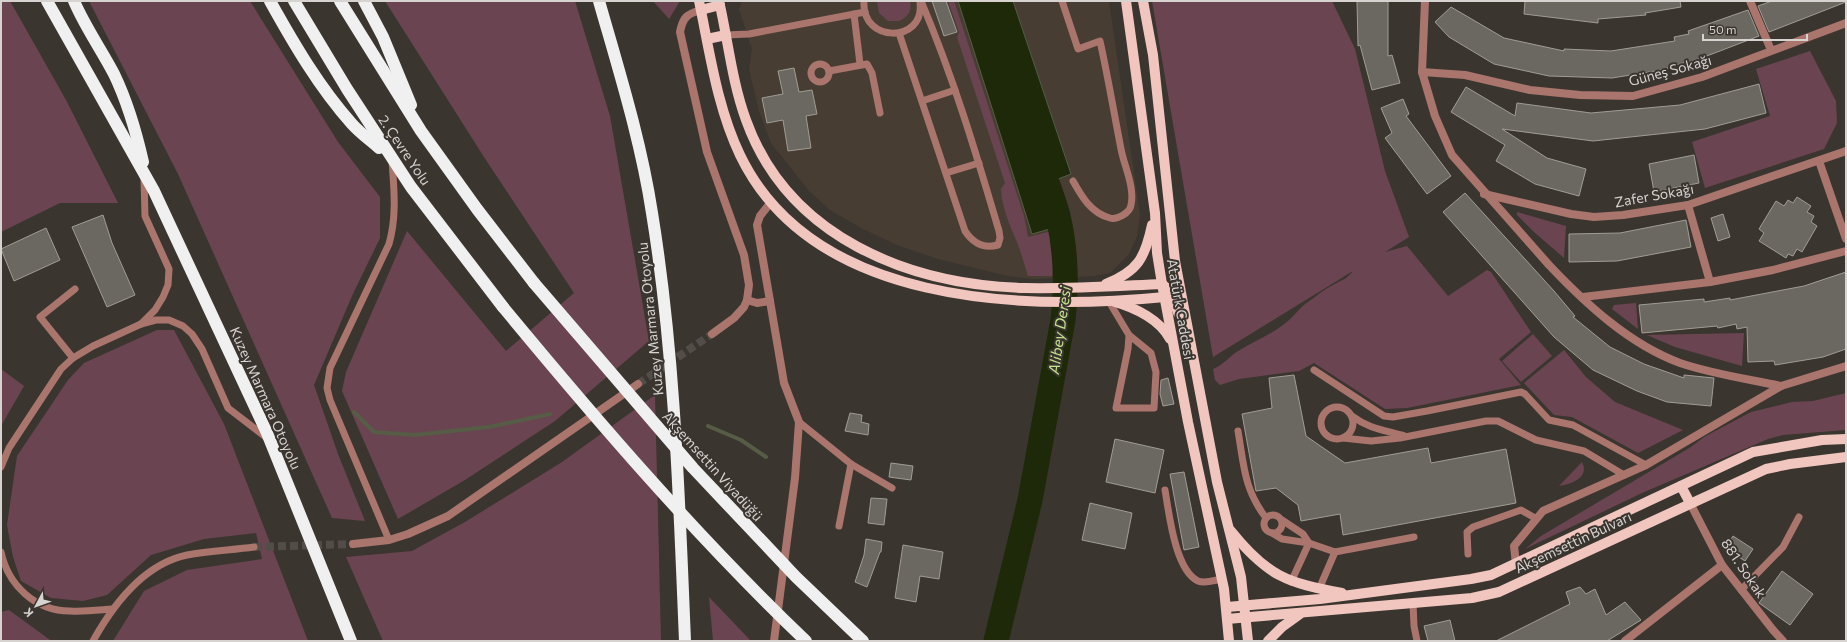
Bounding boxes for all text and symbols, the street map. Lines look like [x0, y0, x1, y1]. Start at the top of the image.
scale bar [1703, 16, 1807, 42]
text: 50 m [1709, 22, 1737, 36]
street label: Güneş Sokağı [1627, 51, 1713, 89]
street label: 2. Çevre Yolu [375, 112, 435, 188]
street label: Zafer Sokağı [1613, 180, 1695, 210]
street label: Kuzey Marmara Otoyolu [633, 241, 667, 397]
street label: Atatürk Caddesi [1164, 257, 1198, 361]
water label: Alibey Deresi [1044, 284, 1074, 376]
street label: Kuzey Marmara Otoyolu [227, 324, 305, 472]
street label: Akşemsettin Viyadüğü [659, 408, 767, 524]
street label: Akşemsettin Bulvarı [1512, 508, 1634, 576]
street label: 881. Sokak [1718, 535, 1770, 601]
north arrow [16, 586, 56, 626]
text: K [20, 605, 36, 620]

